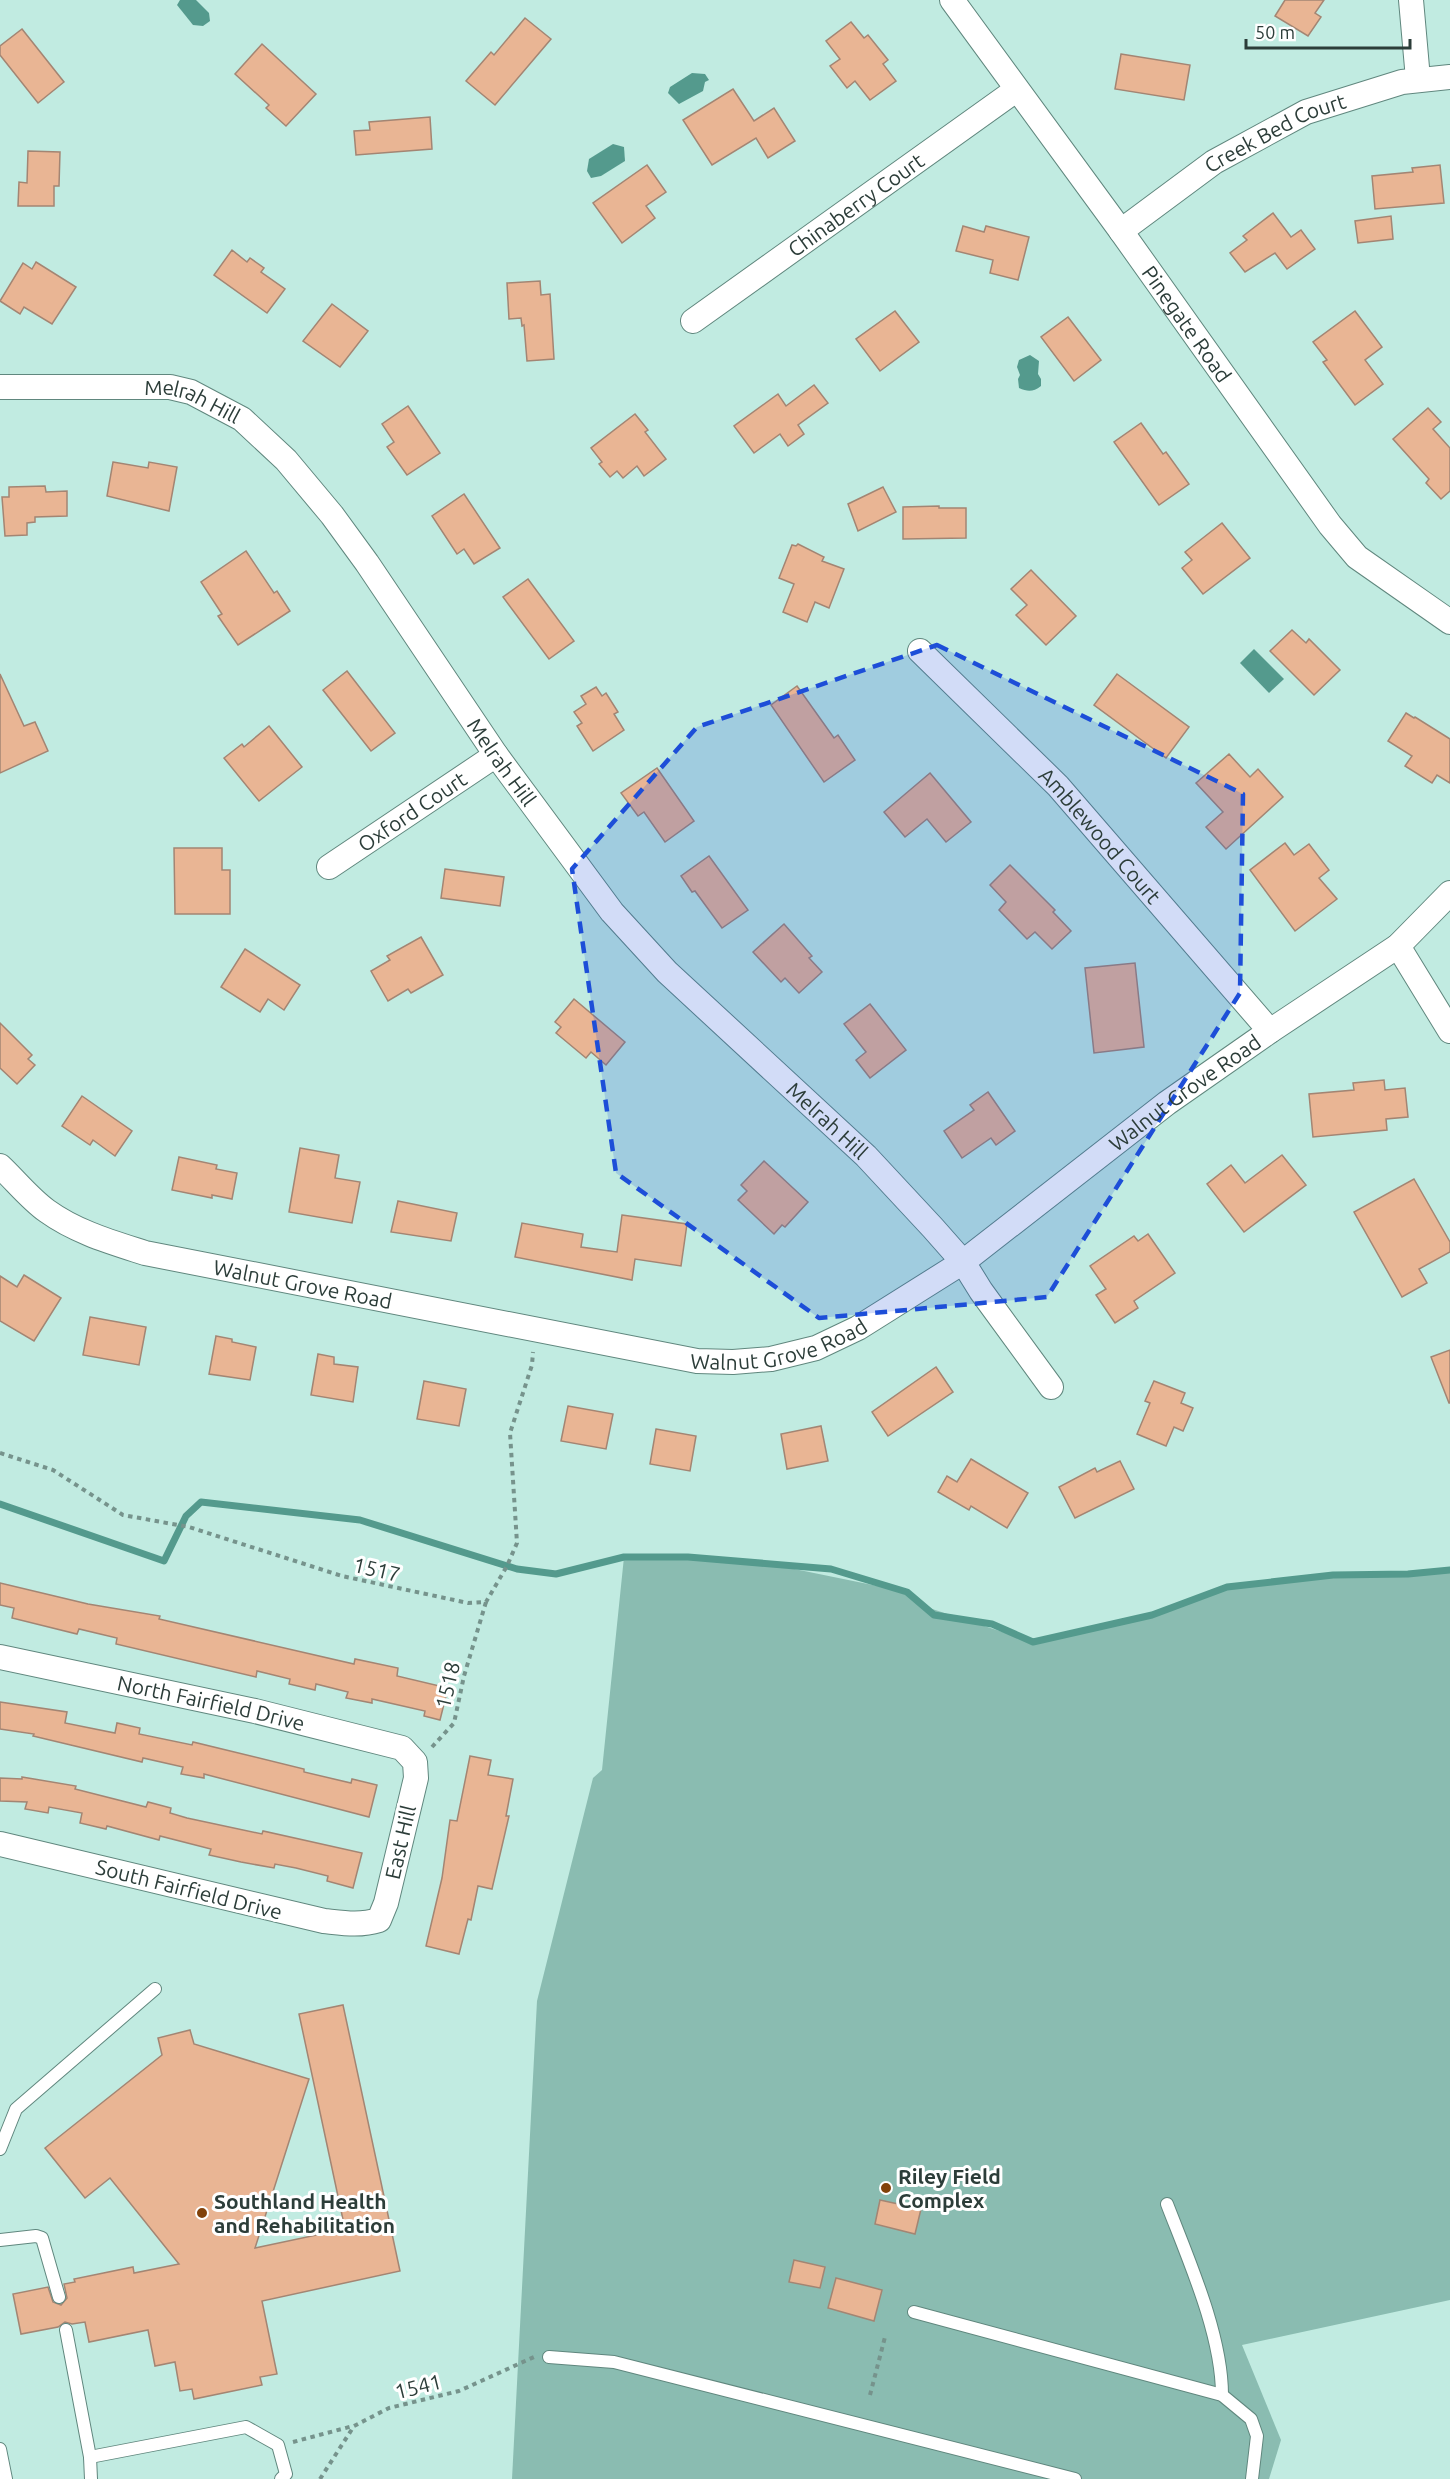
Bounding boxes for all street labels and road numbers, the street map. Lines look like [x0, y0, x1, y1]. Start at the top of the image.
street label: Creek Bed Court [1199, 88, 1349, 177]
street label: Chinaberry Court [783, 148, 928, 261]
street label: Pinegate Road [1137, 261, 1236, 387]
street label: Melrah Hill [144, 375, 245, 428]
street label: Melrah Hill [463, 714, 541, 810]
street label: Amblewood Court [1034, 763, 1166, 908]
street label: Oxford Court [353, 766, 471, 856]
street label: Walnut Grove Road [1104, 1029, 1265, 1156]
street label: Melrah Hill [782, 1077, 873, 1164]
street label: Walnut Grove Road [211, 1255, 394, 1313]
street label: Walnut Grove Road [690, 1314, 871, 1374]
street label: 1517 [351, 1552, 403, 1586]
street label: 1518 [430, 1659, 464, 1711]
street label: North Fairfield Drive [115, 1670, 307, 1735]
street label: East Hill [380, 1803, 420, 1881]
street label: South Fairfield Drive [93, 1854, 285, 1924]
street label: 1541 [392, 2369, 444, 2403]

